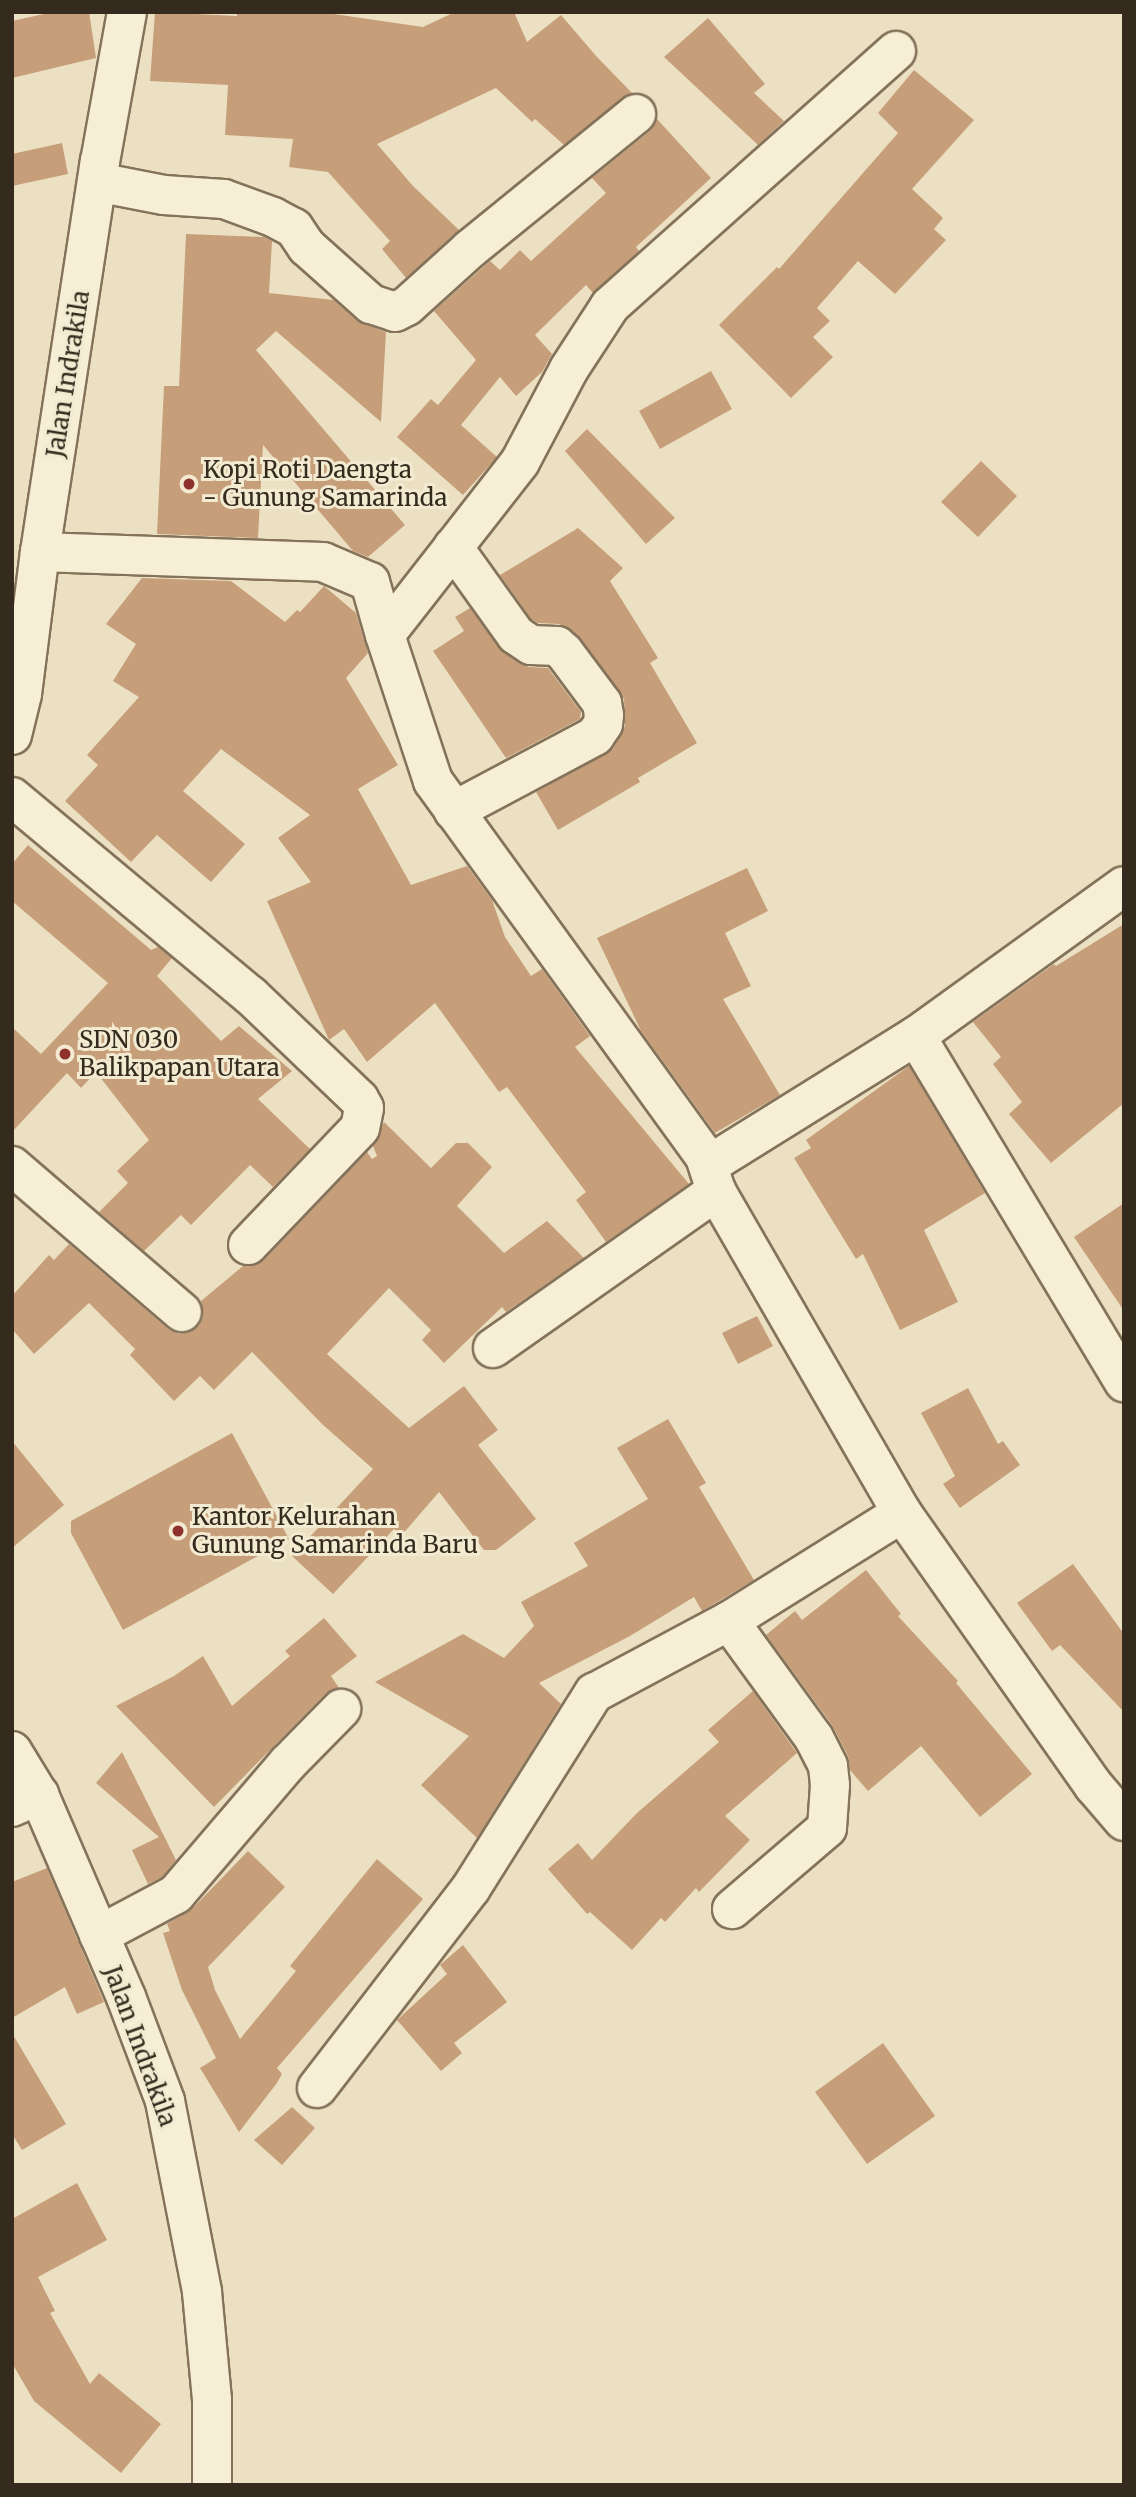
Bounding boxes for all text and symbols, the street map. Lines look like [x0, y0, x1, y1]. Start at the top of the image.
street label: Jalan Indrakila [41, 288, 95, 460]
place label: Kopi Roti Daengta - Gunung Samarinda [203, 456, 447, 512]
marker: Kopi Roti Daengta - Gunung Samarinda [181, 476, 197, 492]
place label: SDN 030 Balikpapan Utara [79, 1026, 280, 1082]
marker: SDN 030 Balikpapan Utara [57, 1046, 73, 1062]
place label: Kantor Kelurahan Gunung Samarinda Baru [192, 1503, 478, 1559]
marker: Kantor Kelurahan Gunung Samarinda Baru [170, 1523, 186, 1539]
street label: Jalan Indrakila [98, 1962, 182, 2130]

